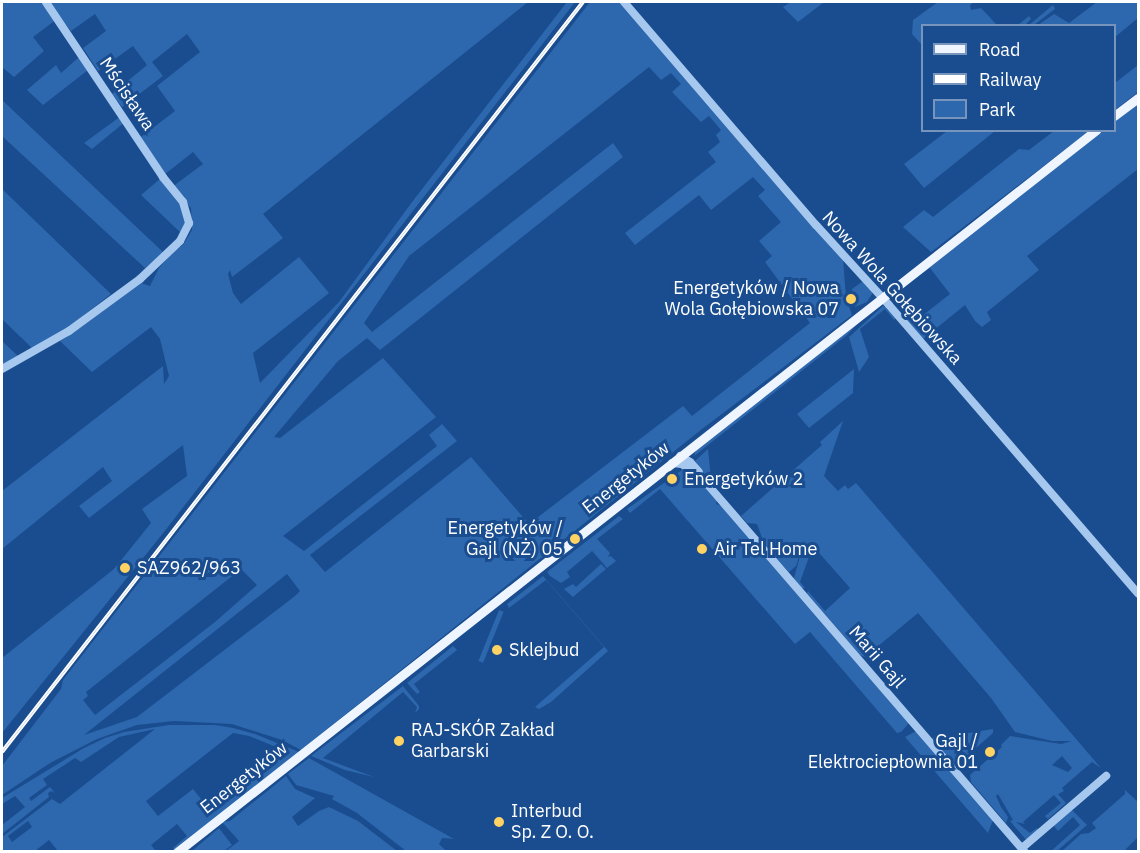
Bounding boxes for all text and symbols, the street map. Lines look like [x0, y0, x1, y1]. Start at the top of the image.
legend [921, 24, 1116, 132]
text: Road [979, 38, 1020, 61]
street label: Mścisława [95, 53, 159, 135]
text: Railway [979, 68, 1041, 91]
text: Park [979, 98, 1015, 121]
street label: Nowa Wola Gołębiowska [817, 207, 967, 369]
place label: Energetyków / Nowa Wola Gołębiowska 07 [665, 278, 839, 320]
marker: Energetyków / Nowa Wola Gołębiowska 07 [844, 292, 858, 306]
street label: Energetyków [578, 437, 674, 519]
place label: Energetyków 2 [684, 468, 803, 490]
marker: Energetyków 2 [665, 472, 679, 486]
place label: Energetyków / Gajl (NŻ) 05 [447, 518, 563, 560]
marker: Energetyków / Gajl (NŻ) 05 [568, 532, 582, 546]
place label: Air Tel Home [714, 538, 817, 560]
marker: Air Tel Home [695, 542, 709, 556]
place label: SAZ962/963 [137, 557, 241, 579]
marker: SAZ962/963 [118, 561, 132, 575]
street label: Marii Gajl [844, 621, 910, 693]
place label: Sklejbud [509, 639, 579, 661]
marker: Sklejbud [490, 643, 504, 657]
place label: RAJ-SKÓR Zakład Garbarski [411, 720, 555, 762]
place label: Gajl / Elektrociepłownia 01 [808, 731, 978, 774]
marker: RAJ-SKÓR Zakład Garbarski [392, 734, 406, 748]
street label: Energetyków [196, 737, 292, 819]
marker: Gajl / Elektrociepłownia 01 [983, 745, 997, 759]
place label: Interbud Sp. Z O. O. [511, 801, 594, 844]
marker: Interbud Sp. Z O. O. [492, 815, 506, 829]

